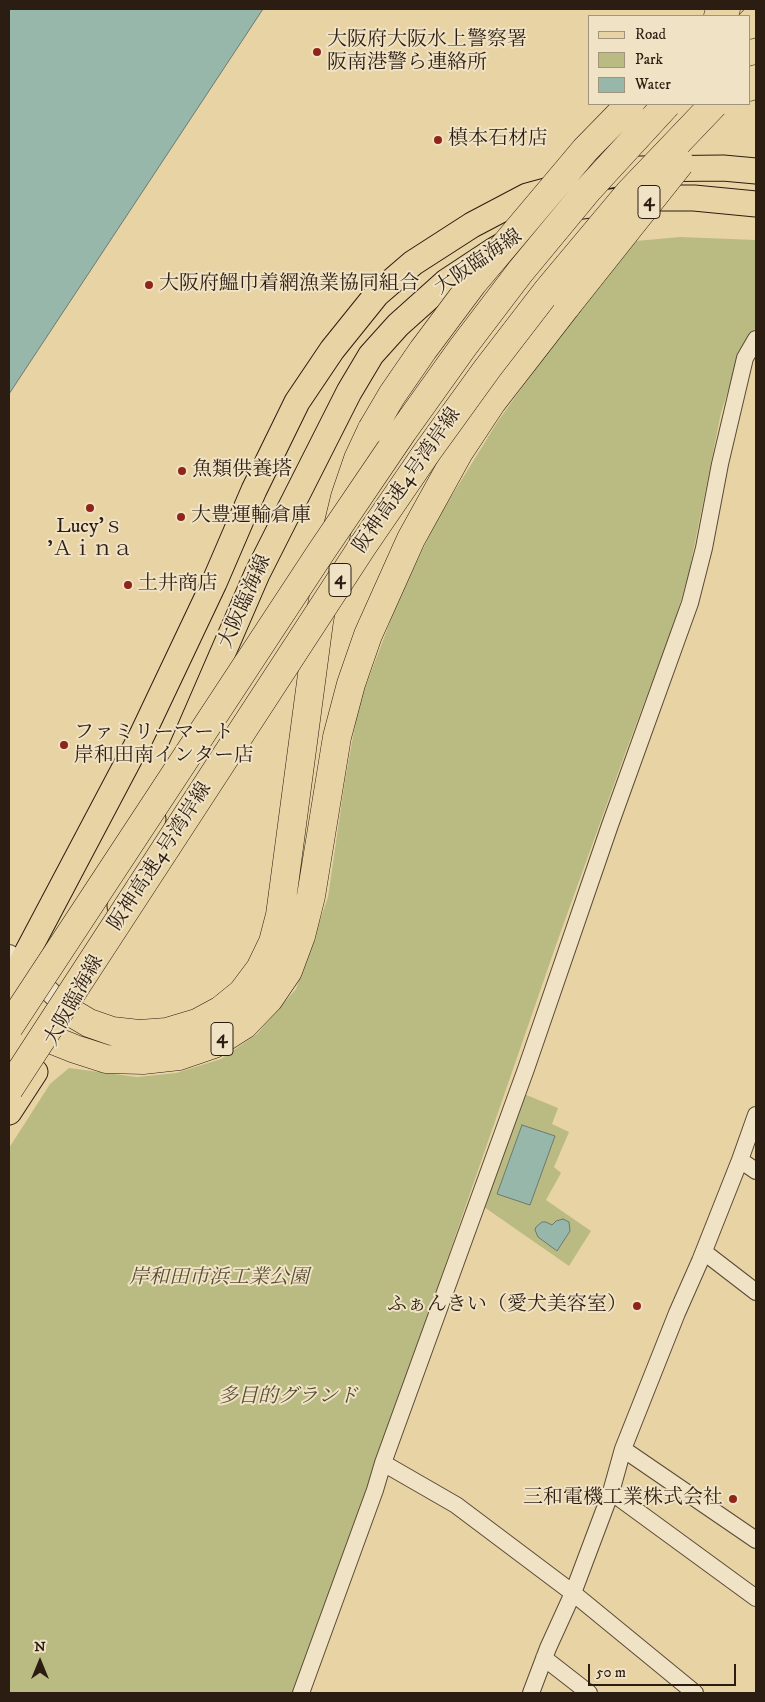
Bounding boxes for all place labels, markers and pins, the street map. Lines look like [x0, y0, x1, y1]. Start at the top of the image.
place label: 大阪府大阪水上警察署 阪南港警ら連絡所 [327, 29, 527, 76]
marker: 大阪府大阪水上警察署 阪南港警ら連絡所 [311, 46, 323, 58]
place label: 槙本石材店 [448, 128, 548, 152]
marker: 槙本石材店 [432, 134, 444, 146]
place label: 大阪府鰮巾着網漁業協同組合 [159, 273, 419, 297]
marker: 大阪府鰮巾着網漁業協同組合 [143, 279, 155, 291]
place label: 魚類供養塔 [192, 459, 292, 483]
marker: 魚類供養塔 [176, 465, 188, 477]
marker: Lucy’ｓ ’Ａｉｎａ [84, 502, 96, 514]
place label: 大豊運輸倉庫 [191, 505, 311, 529]
marker: 大豊運輸倉庫 [175, 511, 187, 523]
place label: Lucy’ｓ ’Ａｉｎａ [47, 516, 133, 563]
place label: 土井商店 [138, 573, 218, 597]
marker: 土井商店 [122, 579, 134, 591]
place label: ファミリーマート 岸和田南インター店 [74, 722, 254, 769]
marker: ファミリーマート 岸和田南インター店 [58, 739, 70, 751]
place label: ふぁんきい（愛犬美容室） [387, 1294, 627, 1318]
marker: ふぁんきい（愛犬美容室） [631, 1300, 643, 1312]
place label: 三和電機工業株式会社 [523, 1487, 723, 1511]
marker: 三和電機工業株式会社 [727, 1493, 739, 1505]

